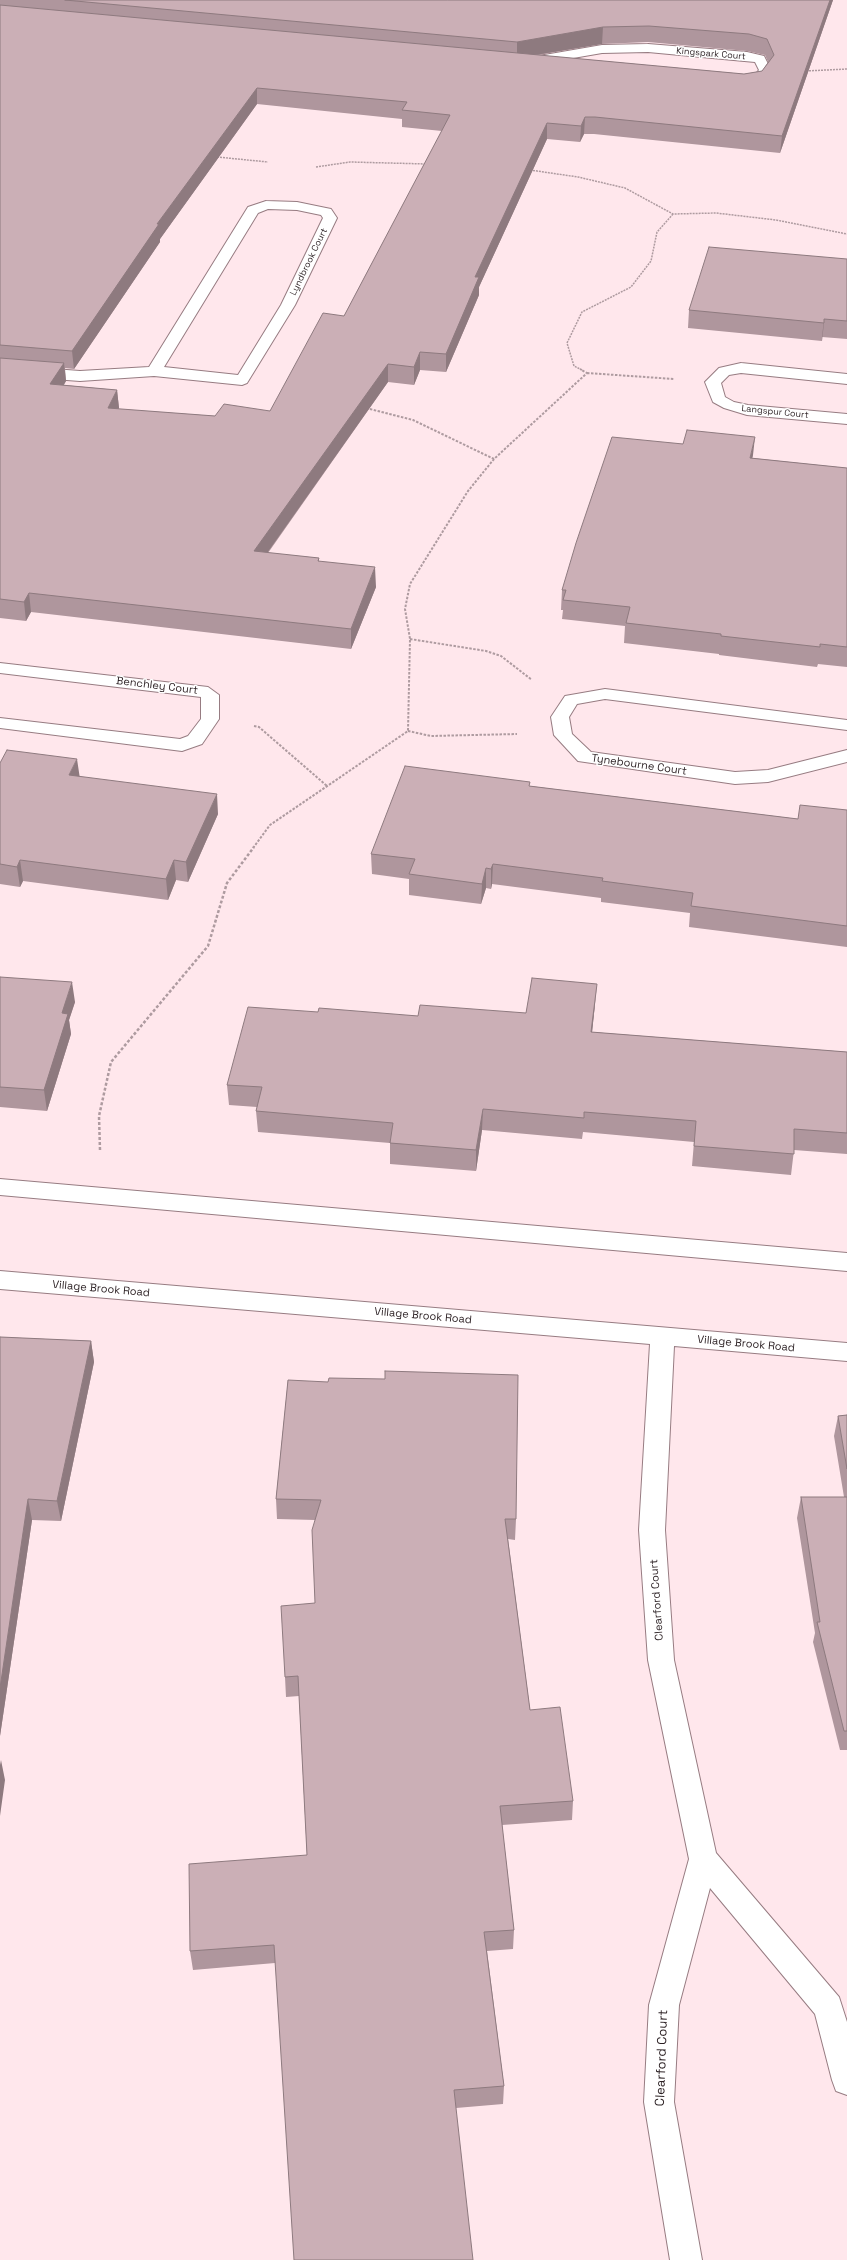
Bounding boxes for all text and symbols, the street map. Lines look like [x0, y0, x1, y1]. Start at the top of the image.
street label: Kingspark Court [676, 46, 746, 62]
street label: Lyndbrook Court [288, 227, 330, 297]
street label: Langspur Court [741, 403, 809, 421]
street label: Benchley Court [115, 674, 199, 698]
street label: Tynebourne Court [590, 752, 688, 778]
street label: Village Brook Road [52, 1278, 150, 1300]
street label: Village Brook Road [374, 1305, 472, 1327]
street label: Village Brook Road [697, 1333, 795, 1355]
street label: Clearford Court [648, 1559, 666, 1641]
street label: Clearford Court [653, 2009, 671, 2107]

